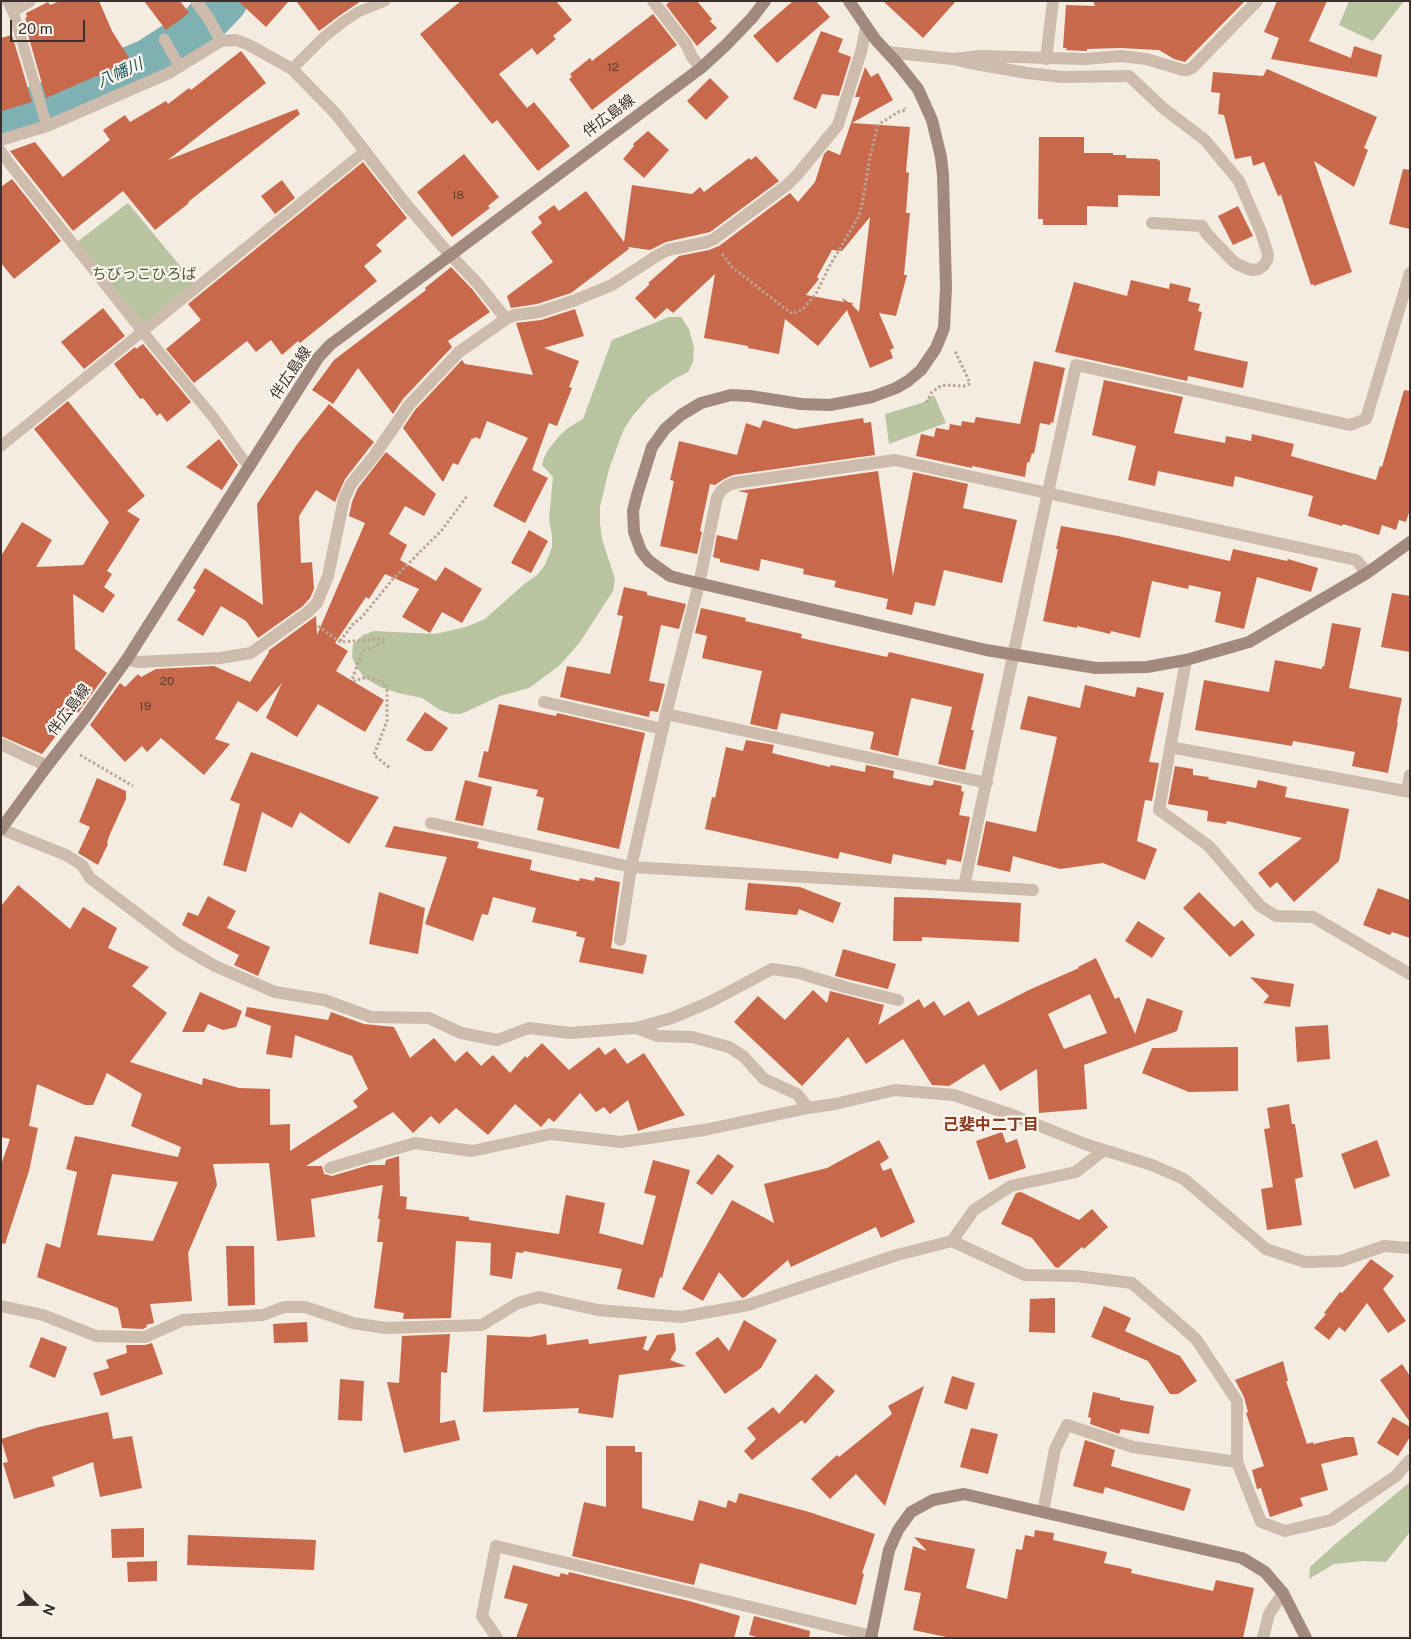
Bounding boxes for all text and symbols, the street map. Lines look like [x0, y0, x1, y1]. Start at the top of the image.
scale bar [12, 10, 88, 42]
text: 20 m [18, 20, 53, 37]
water label: 八幡川 [94, 54, 146, 92]
house number: 12 [607, 60, 619, 74]
street label: 伴広島線 [580, 91, 638, 141]
house number: 18 [452, 188, 464, 202]
park label: ちびっこひろば [92, 265, 196, 283]
street label: 伴広島線 [267, 343, 315, 403]
house number: 20 [160, 674, 174, 688]
street label: 伴広島線 [44, 681, 94, 739]
house number: 19 [139, 699, 151, 713]
district label: 己斐中二丁目 [943, 1115, 1039, 1135]
north arrow [10, 1579, 60, 1629]
text: N [39, 1602, 58, 1618]

